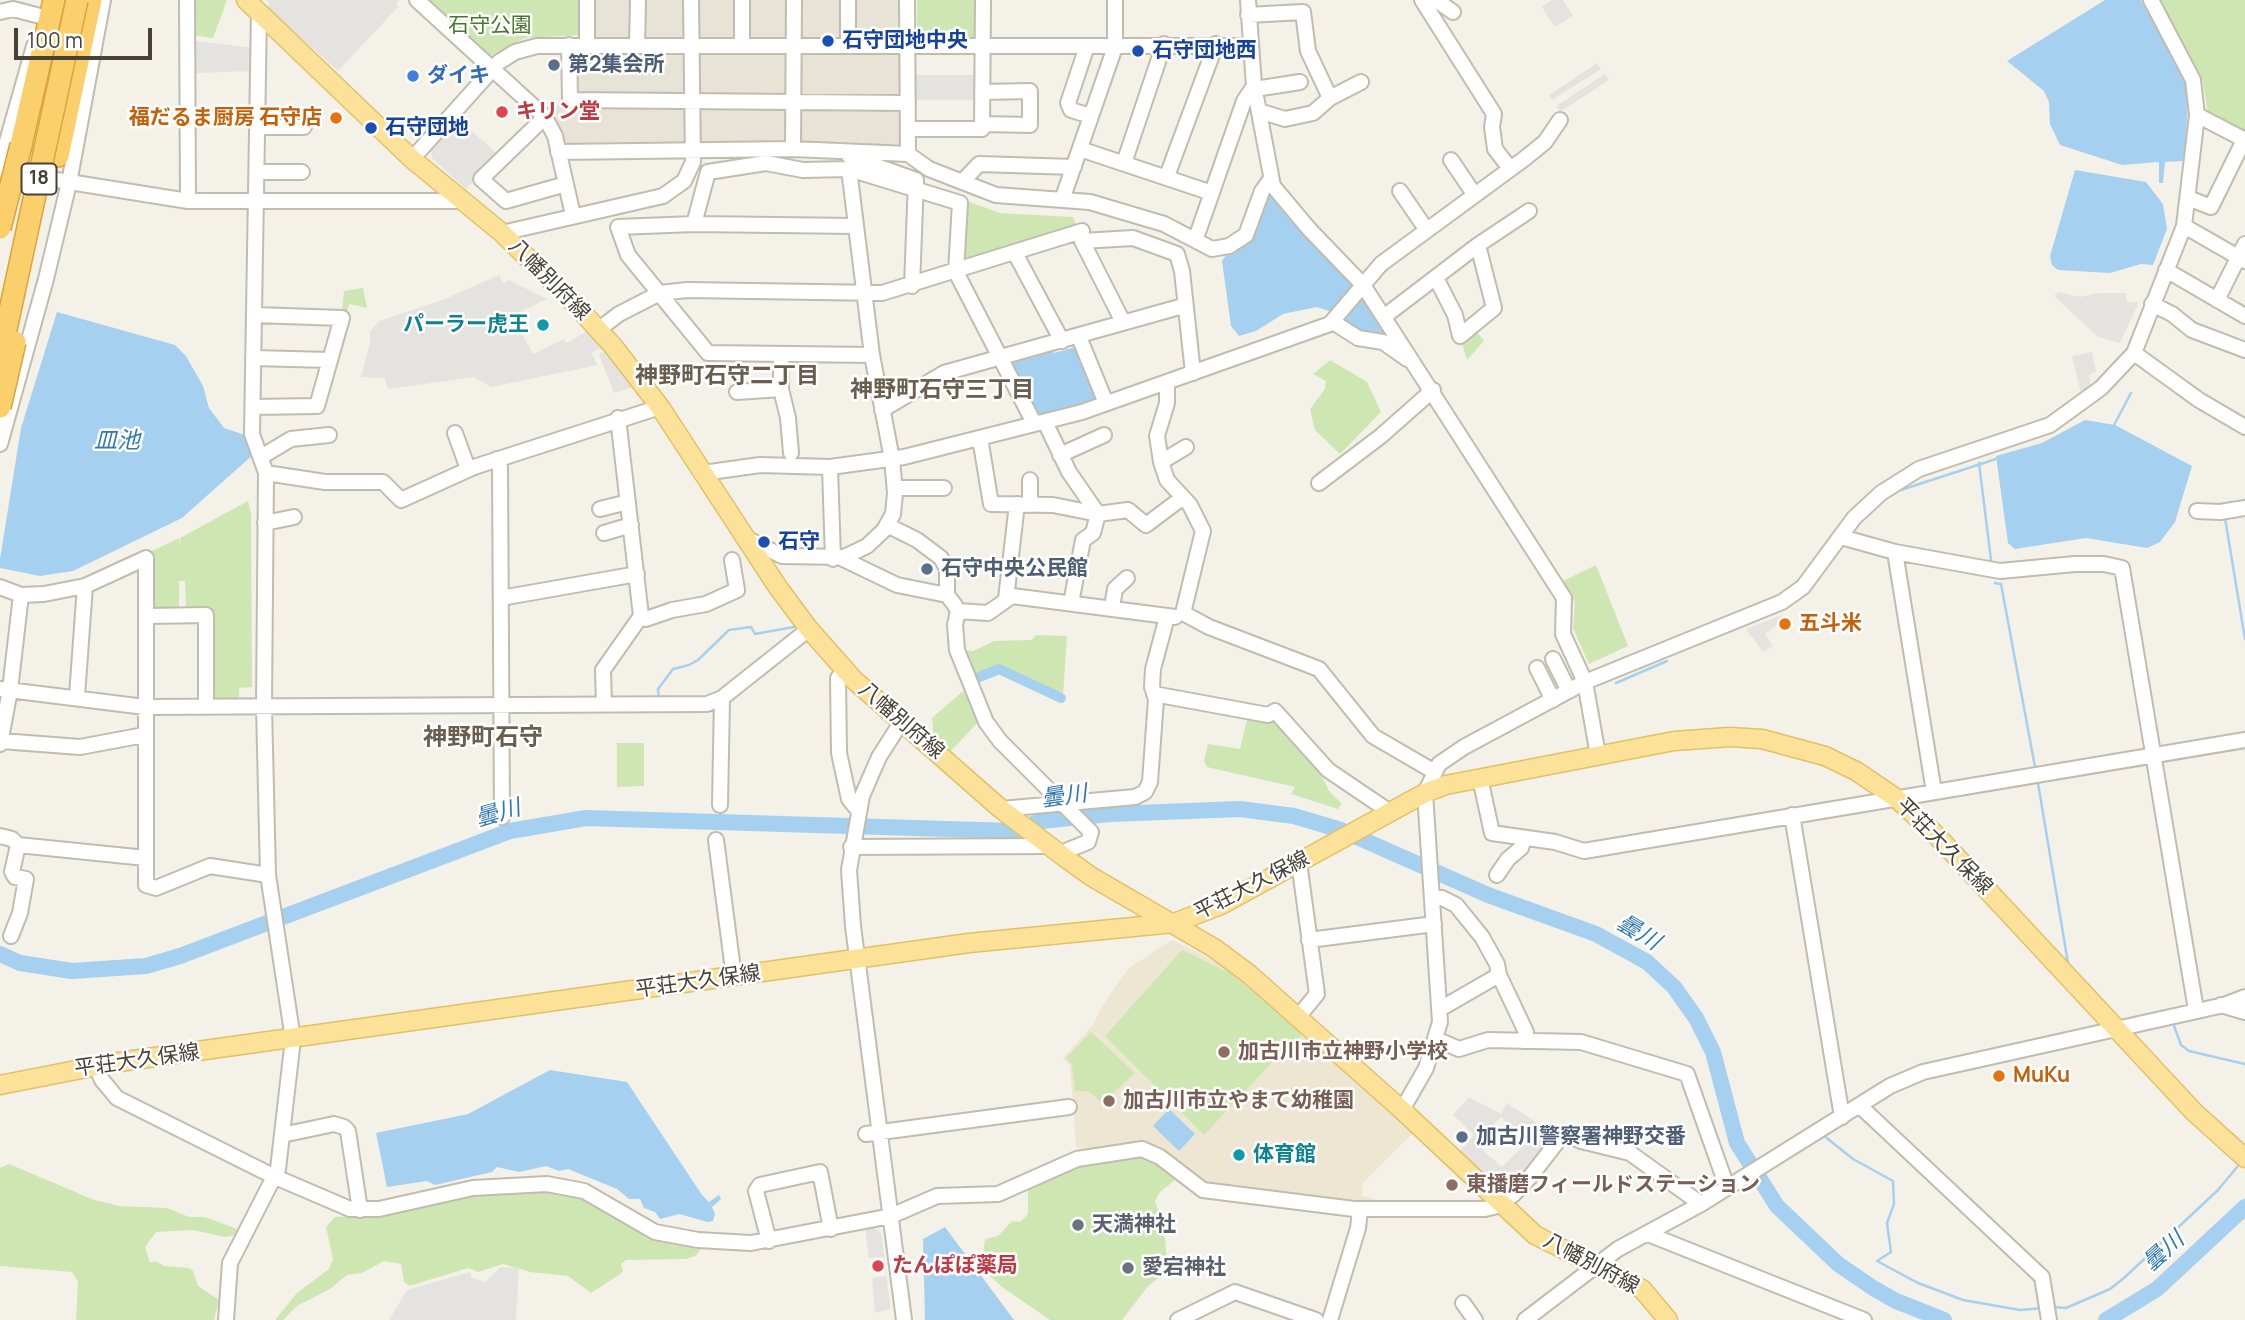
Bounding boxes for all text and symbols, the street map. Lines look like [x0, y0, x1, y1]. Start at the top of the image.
park label: 石守公園 [448, 13, 532, 39]
scale bar [18, 14, 156, 58]
text: 100 m [27, 26, 83, 54]
place label: 石守団地中央 [842, 28, 968, 54]
marker: 石守団地中央 [820, 33, 836, 49]
place label: 石守団地西 [1152, 38, 1257, 64]
marker: 石守団地西 [1130, 43, 1146, 59]
place label: 第2集会所 [568, 52, 665, 78]
marker: 第2集会所 [546, 57, 562, 73]
place label: ダイキ [427, 63, 490, 89]
marker: ダイキ [405, 68, 421, 84]
place label: キリン堂 [516, 99, 600, 125]
marker: キリン堂 [494, 104, 510, 120]
place label: 福だるま厨房 石守店 [129, 105, 322, 131]
marker: 福だるま厨房 石守店 [328, 110, 344, 126]
place label: 石守団地 [385, 115, 469, 141]
marker: 石守団地 [363, 120, 379, 136]
road number: 18 [22, 164, 56, 195]
street label: 八幡別府線 [503, 234, 595, 326]
place label: パーラー虎王 [403, 312, 529, 338]
marker: パーラー虎王 [535, 317, 551, 333]
district label: 神野町石守二丁目 [635, 363, 819, 391]
district label: 神野町石守三丁目 [850, 377, 1034, 405]
water label: 皿池 [94, 428, 140, 456]
place label: 石守 [778, 529, 820, 555]
marker: 石守 [756, 534, 772, 550]
place label: 石守中央公民館 [941, 556, 1088, 582]
marker: 石守中央公民館 [919, 561, 935, 577]
place label: 五斗米 [1799, 611, 1862, 637]
marker: 五斗米 [1777, 616, 1793, 632]
street label: 八幡別府線 [853, 677, 949, 765]
district label: 神野町石守 [423, 724, 543, 752]
water label: 曇川 [1039, 780, 1089, 814]
water label: 曇川 [472, 794, 524, 834]
street label: 平荘大久保線 [1891, 794, 1997, 900]
street label: 平荘大久保線 [1190, 846, 1314, 926]
water label: 曇川 [1611, 909, 1665, 957]
street label: 平荘大久保線 [634, 961, 762, 1003]
place label: 加古川市立神野小学校 [1238, 1039, 1448, 1065]
street label: 平荘大久保線 [73, 1040, 201, 1082]
marker: 加古川市立神野小学校 [1216, 1044, 1232, 1060]
place label: MuKu [2013, 1063, 2070, 1089]
marker: MuKu [1991, 1068, 2007, 1084]
place label: 加古川市立やまて幼稚園 [1123, 1088, 1354, 1114]
marker: 加古川市立やまて幼稚園 [1101, 1093, 1117, 1109]
place label: 加古川警察署神野交番 [1476, 1124, 1686, 1150]
marker: 加古川警察署神野交番 [1454, 1129, 1470, 1145]
place label: 体育館 [1253, 1142, 1316, 1168]
marker: 体育館 [1231, 1147, 1247, 1163]
place label: 東播磨フィールドステーション [1466, 1172, 1760, 1198]
marker: 東播磨フィールドステーション [1444, 1177, 1460, 1193]
place label: 天満神社 [1092, 1212, 1176, 1238]
marker: 天満神社 [1070, 1217, 1086, 1233]
water label: 曇川 [2138, 1226, 2190, 1278]
street label: 八幡別府線 [1539, 1228, 1643, 1300]
place label: たんぽぽ薬局 [892, 1253, 1018, 1279]
place label: 愛宕神社 [1142, 1255, 1226, 1281]
marker: たんぽぽ薬局 [870, 1258, 886, 1274]
marker: 愛宕神社 [1120, 1260, 1136, 1276]

